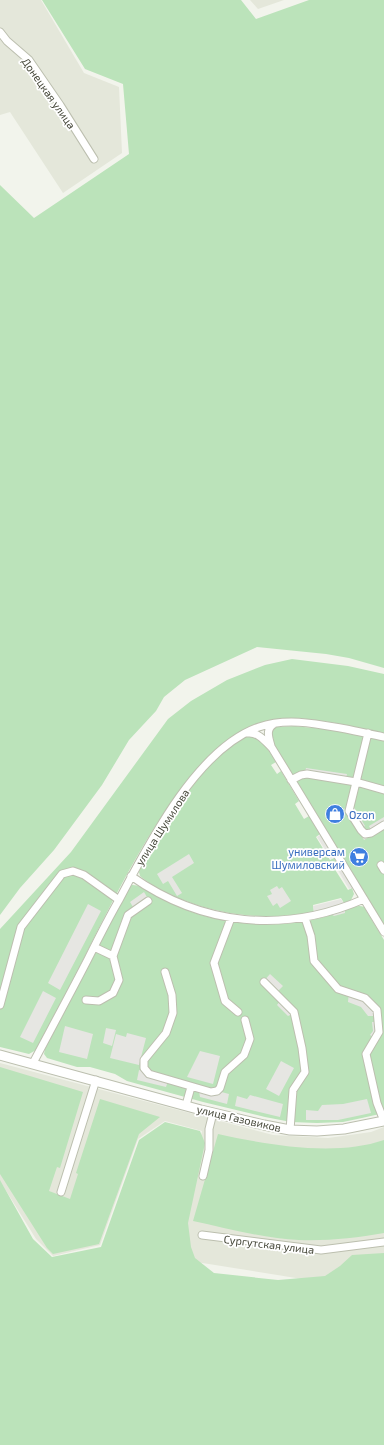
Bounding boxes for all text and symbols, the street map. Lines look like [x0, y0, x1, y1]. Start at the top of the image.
street label: Донецкая улица [19, 55, 78, 132]
street label: улица Шумилова [132, 786, 192, 868]
shop icon: Ozon [324, 803, 346, 825]
place label: Ozon [349, 808, 375, 821]
place label: универсам Шумиловский [271, 845, 345, 872]
supermarket icon: универсам Шумиловский [348, 846, 370, 868]
street label: улица Газовиков [195, 1102, 282, 1135]
street label: Сургутская улица [223, 1232, 315, 1257]

